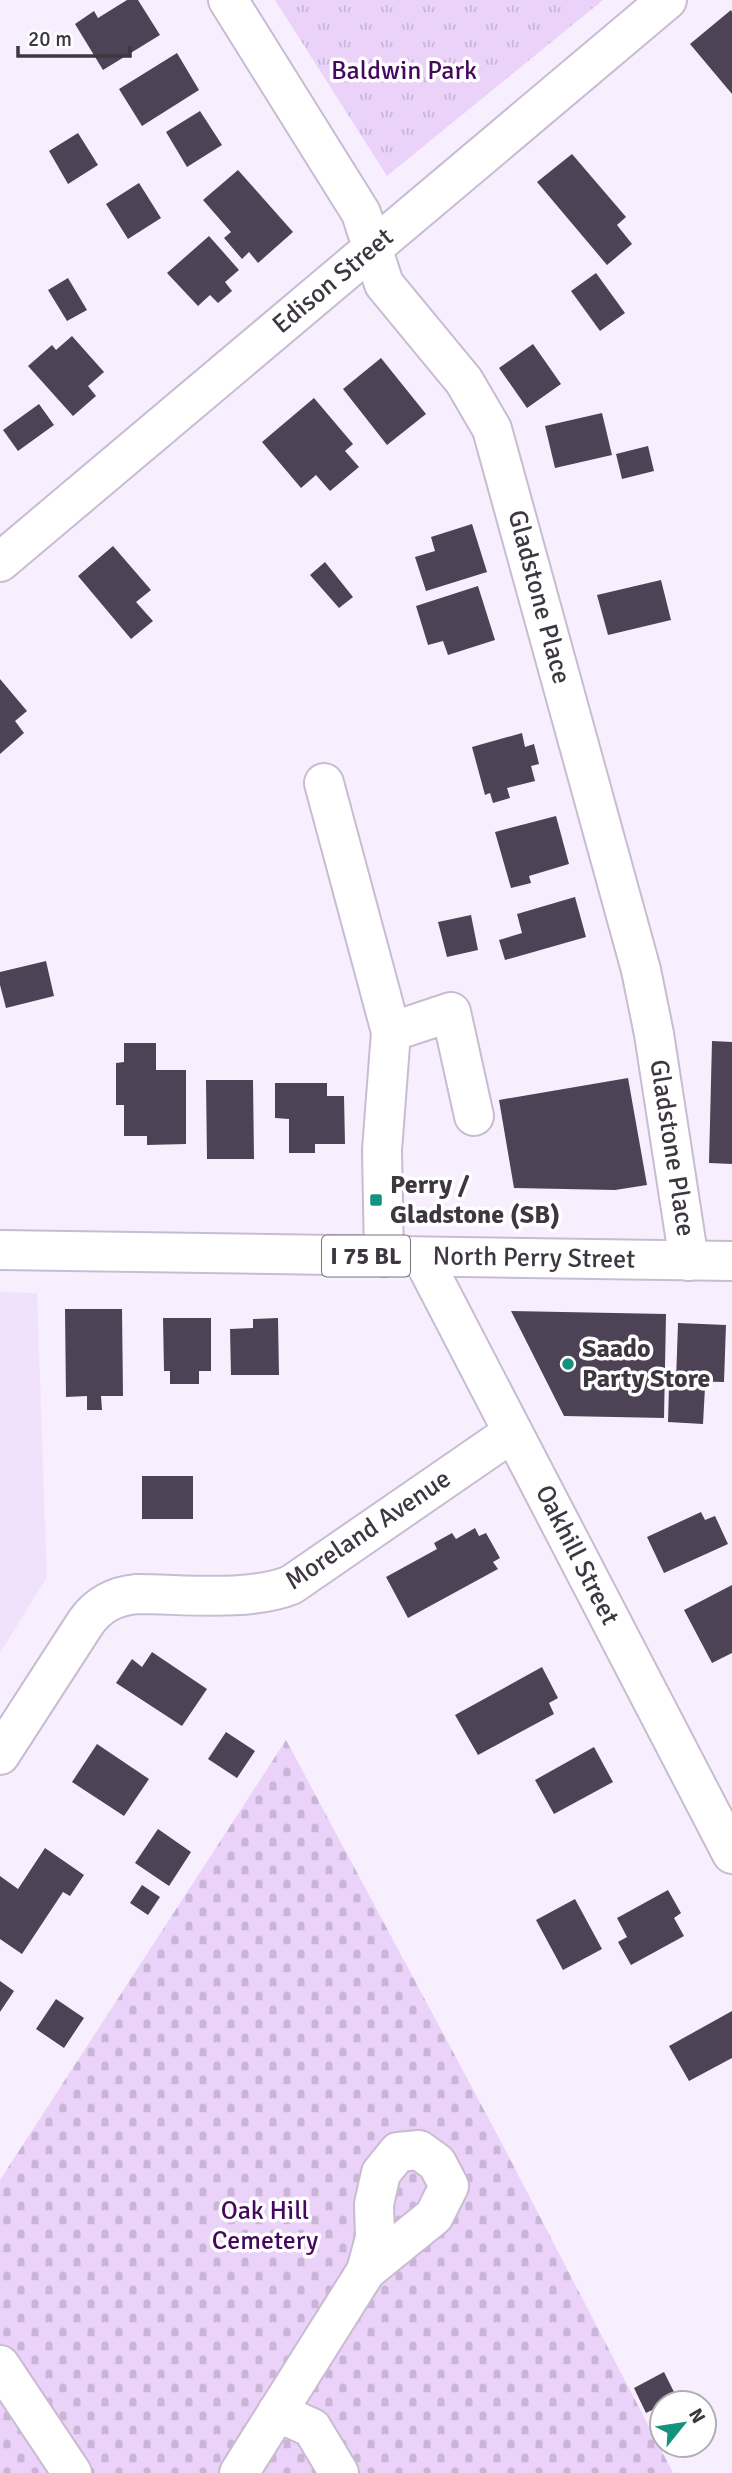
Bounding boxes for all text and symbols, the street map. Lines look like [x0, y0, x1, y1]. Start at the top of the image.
scale bar [18, 14, 130, 58]
text: 20 m [28, 26, 72, 52]
park label: Baldwin Park [331, 55, 477, 87]
street label: Edison Street [266, 221, 400, 341]
street label: Gladstone Place [500, 507, 578, 687]
street label: Gladstone Place [642, 1057, 702, 1239]
place label: Perry / Gladstone (SB) [390, 1169, 560, 1231]
marker: Perry / Gladstone (SB) [368, 1192, 384, 1208]
road number: I 75 BL [322, 1236, 410, 1276]
street label: North Perry Street [432, 1240, 636, 1276]
place label: Saado Party Store [582, 1333, 711, 1395]
marker: Saado Party Store [560, 1356, 576, 1372]
street label: Moreland Avenue [279, 1463, 457, 1597]
street label: Oakhill Street [528, 1480, 626, 1630]
park label: Oak Hill Cemetery [212, 2195, 318, 2257]
north arrow [648, 2389, 718, 2459]
text: N [683, 2404, 711, 2428]

